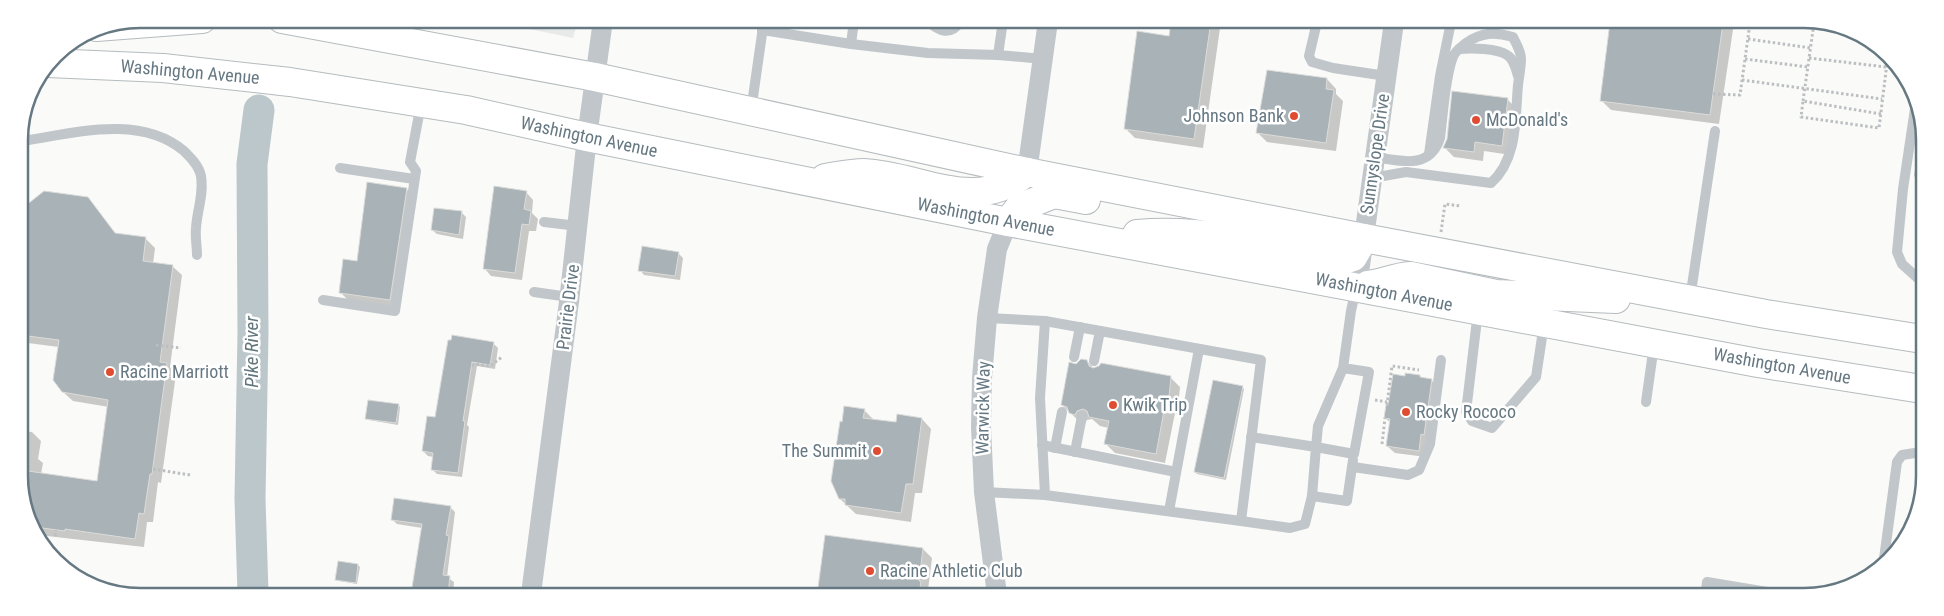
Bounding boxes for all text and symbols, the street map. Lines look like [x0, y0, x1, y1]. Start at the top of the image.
street label: Washington Avenue [120, 55, 260, 88]
street label: Sunnyslope Drive [1356, 92, 1393, 216]
place label: Johnson Bank [1183, 105, 1284, 126]
place label: McDonald's [1486, 109, 1568, 130]
marker: Johnson Bank [1288, 110, 1300, 122]
street label: Washington Avenue [519, 112, 660, 161]
marker: McDonald's [1470, 114, 1482, 126]
street label: Washington Avenue [916, 193, 1057, 240]
street label: Prairie Drive [552, 263, 583, 351]
street label: Washington Avenue [1314, 268, 1455, 315]
water label: Pike River [240, 316, 263, 388]
street label: Washington Avenue [1712, 343, 1853, 388]
place label: Racine Marriott [120, 361, 229, 382]
street label: Warwick Way [971, 361, 994, 455]
marker: Racine Marriott [104, 366, 116, 378]
place label: Kwik Trip [1123, 394, 1187, 415]
marker: Kwik Trip [1107, 399, 1119, 411]
place label: Rocky Rococo [1416, 401, 1516, 422]
marker: Rocky Rococo [1400, 406, 1412, 418]
place label: The Summit [782, 440, 867, 461]
marker: The Summit [871, 445, 883, 457]
place label: Racine Athletic Club [880, 560, 1023, 581]
marker: Racine Athletic Club [864, 565, 876, 577]

